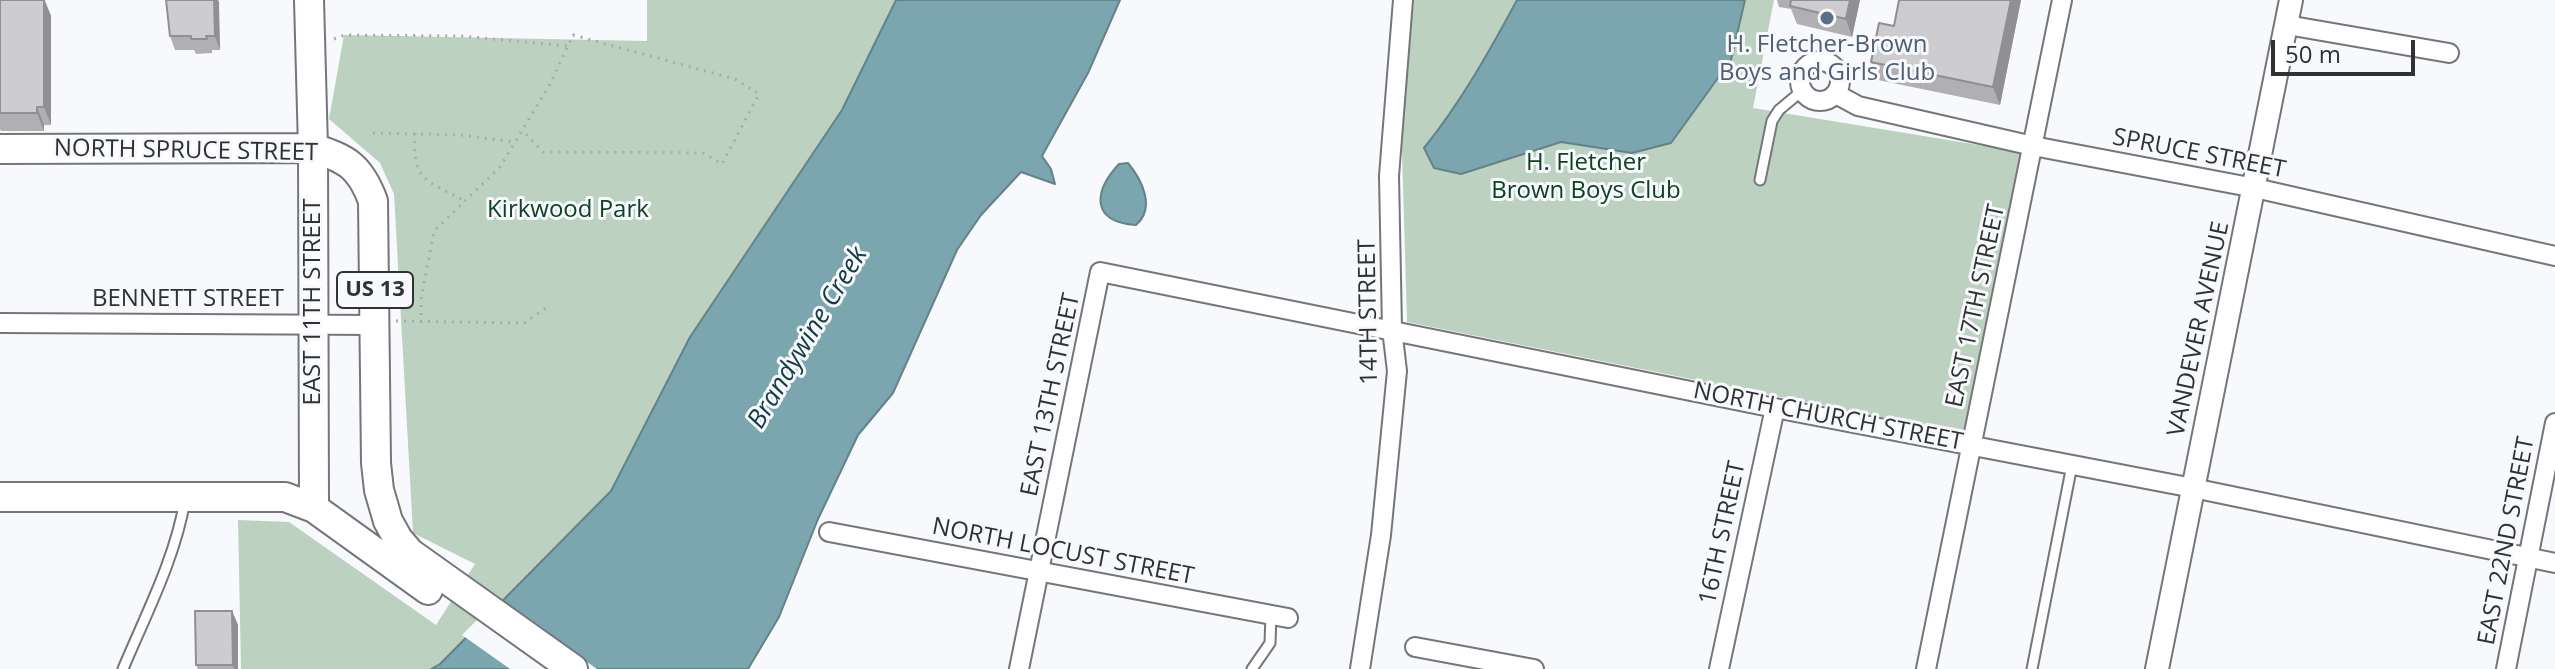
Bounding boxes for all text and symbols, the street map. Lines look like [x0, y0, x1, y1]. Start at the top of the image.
marker: H. Fletcher-Brown Boys and Girls Club [1818, 9, 1836, 27]
scale bar [2275, 24, 2419, 74]
place label: H. Fletcher-Brown Boys and Girls Club [1719, 31, 1935, 87]
text: 50 m [2285, 37, 2341, 70]
street label: SPRUCE STREET [2110, 123, 2288, 185]
street label: NORTH SPRUCE STREET [54, 134, 318, 168]
park label: H. Fletcher Brown Boys Club [1491, 149, 1681, 205]
park label: Kirkwood Park [487, 196, 649, 224]
street label: EAST 11TH STREET [299, 199, 327, 405]
street label: EAST 17TH STREET [1940, 202, 2012, 410]
street label: VANDEVER AVENUE [2162, 219, 2236, 439]
street label: 14TH STREET [1353, 239, 1385, 385]
water label: Brandywine Creek [741, 241, 875, 435]
road number: US 13 [337, 272, 413, 308]
street label: BENNETT STREET [92, 285, 284, 313]
street label: EAST 13TH STREET [1015, 291, 1087, 499]
street label: NORTH CHURCH STREET [1691, 377, 1965, 457]
street label: EAST 22ND STREET [2473, 435, 2541, 647]
street label: 16TH STREET [1694, 459, 1752, 607]
street label: NORTH LOCUST STREET [930, 512, 1196, 592]

